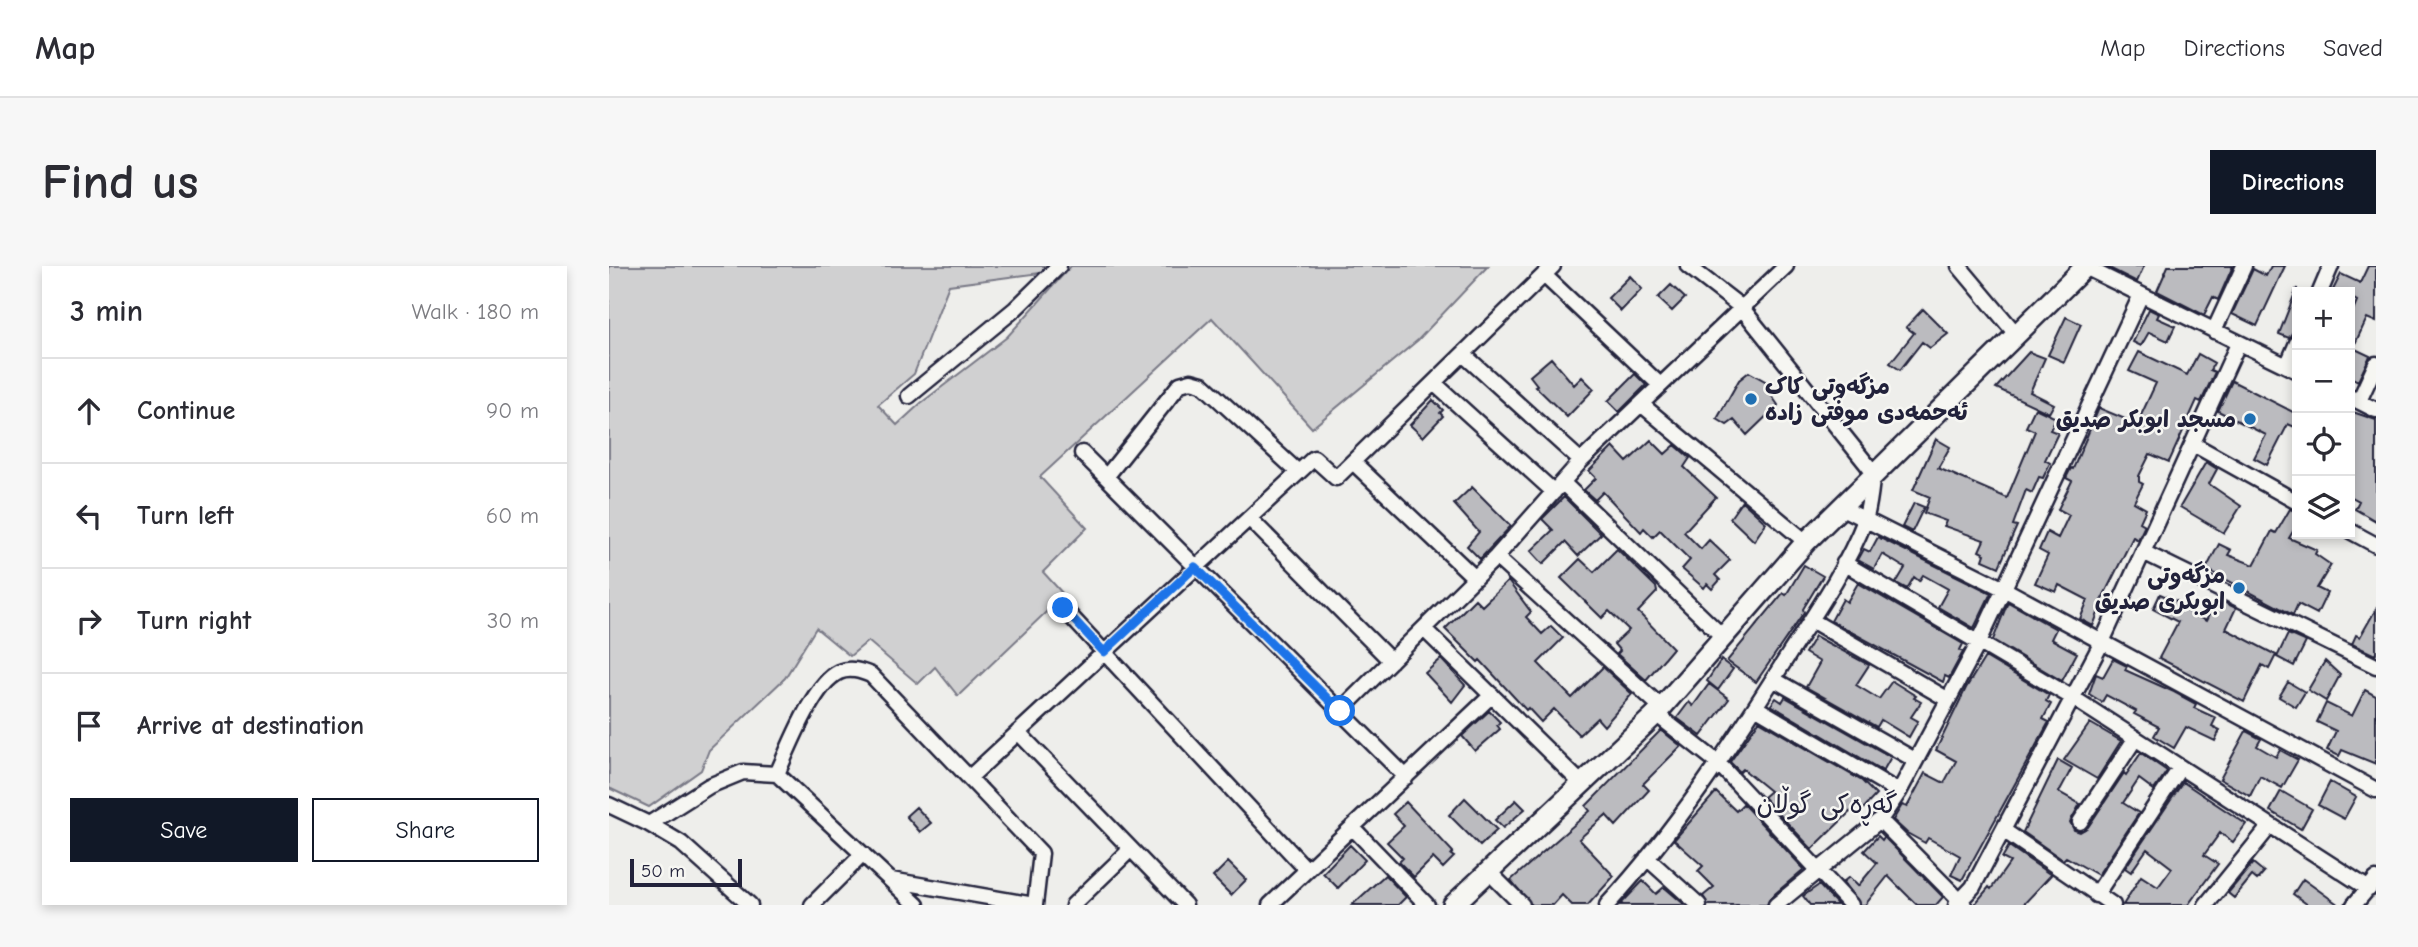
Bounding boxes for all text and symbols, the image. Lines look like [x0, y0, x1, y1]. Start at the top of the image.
text: Map [35, 29, 96, 67]
text: Map [2100, 34, 2146, 62]
text: Directions [2184, 34, 2285, 62]
text: Saved [2323, 34, 2383, 62]
button: Directions [2210, 150, 2376, 214]
text: Find us [42, 154, 198, 210]
map controls [2292, 287, 2355, 539]
button: + [2292, 287, 2355, 350]
text: 3 min [70, 294, 143, 329]
text: Walk · 180 m [412, 298, 539, 325]
button: − [2292, 350, 2355, 413]
place label: مزگەوتی کاک ئەحمەدی موفتی زادە [1765, 372, 1968, 427]
marker: مزگەوتی کاک ئەحمەدی موفتی زادە [1743, 391, 1759, 407]
icon: ahead [70, 392, 108, 430]
text: Continue [137, 396, 235, 426]
text: 90 m [486, 397, 539, 424]
place label: مسجد ابوبكر صديق [2056, 406, 2236, 434]
marker: مسجد ابوبكر صديق [2242, 411, 2258, 427]
button: locate [2292, 413, 2355, 476]
button: layers [2292, 476, 2355, 539]
icon: left [70, 497, 108, 535]
text: Turn left [137, 501, 234, 531]
text: 60 m [486, 502, 539, 529]
place label: مزگەوتی ابوبکری صدیق [2095, 561, 2225, 616]
marker: مزگەوتی ابوبکری صدیق [2231, 580, 2247, 596]
route end [1047, 592, 1078, 623]
icon: right [70, 602, 108, 640]
text: Turn right [137, 606, 251, 636]
text: 30 m [487, 607, 539, 634]
route start [1324, 695, 1355, 726]
icon: arrive [70, 707, 108, 745]
text: Arrive at destination [137, 711, 364, 741]
district label: گەڕەکی گوڵان [1756, 785, 1898, 826]
button: Save [70, 798, 298, 862]
button: Share [312, 798, 539, 862]
scale bar [630, 856, 742, 888]
text: 50 m [641, 860, 685, 882]

